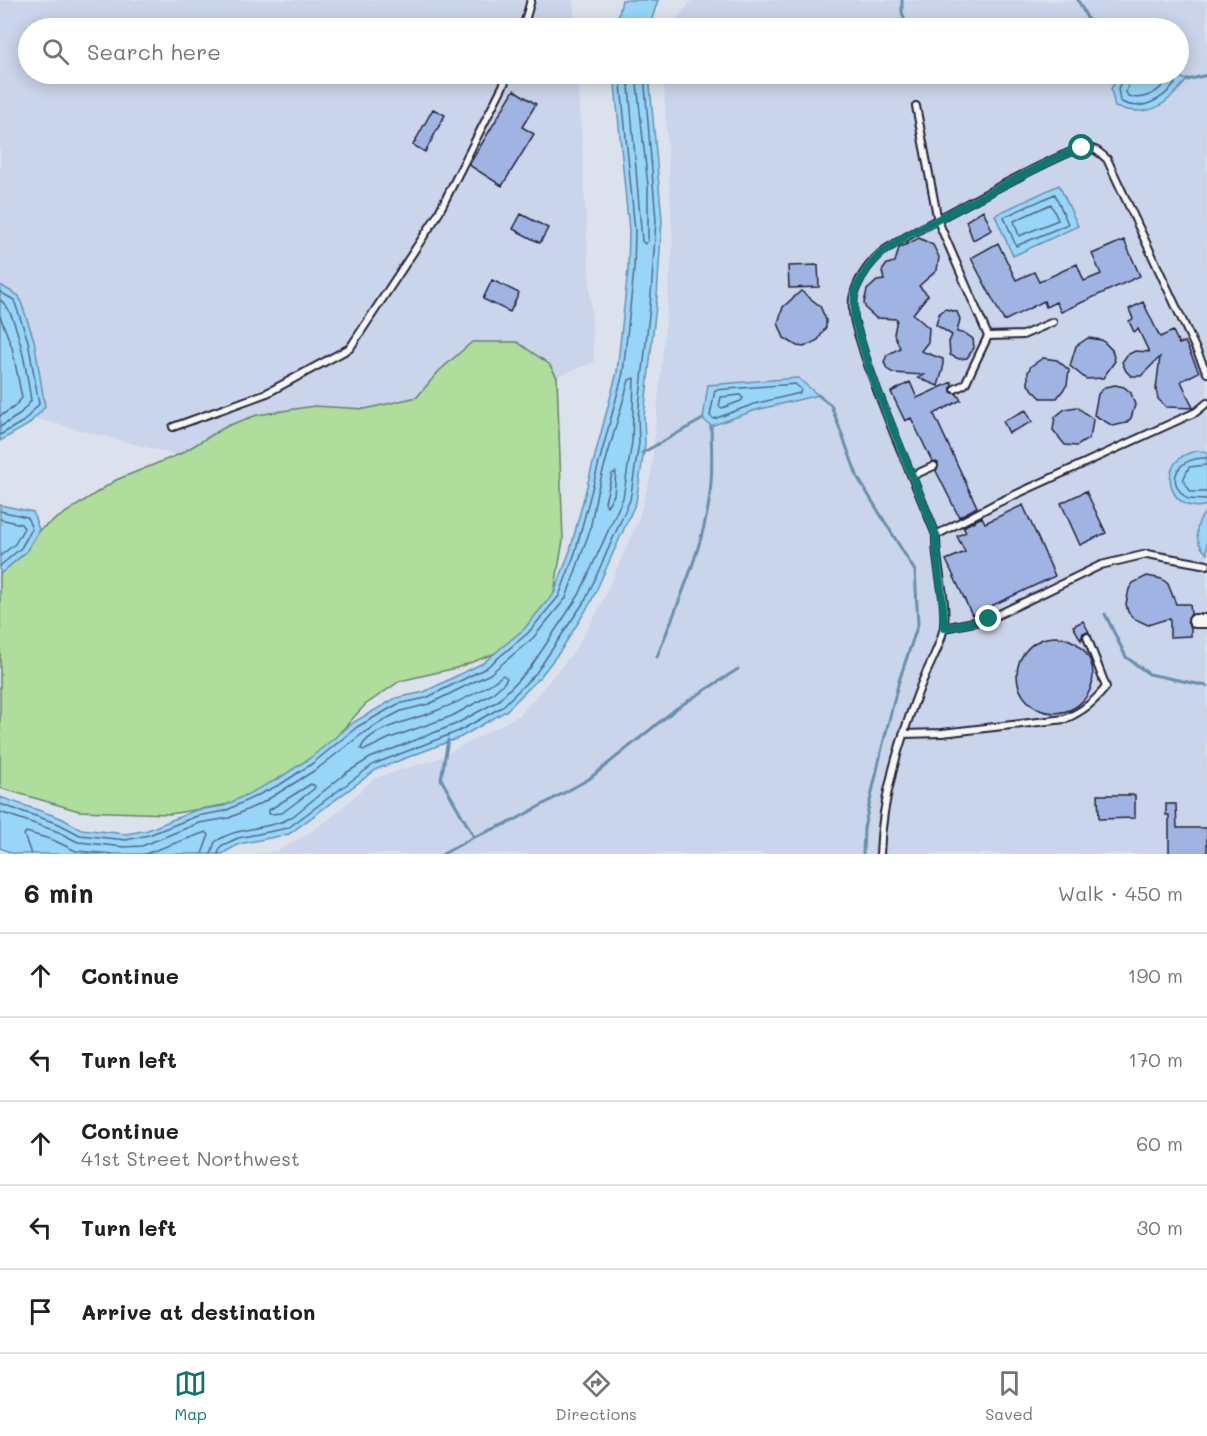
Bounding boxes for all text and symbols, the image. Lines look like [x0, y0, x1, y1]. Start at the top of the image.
search box [18, 18, 1189, 84]
icon: search [39, 35, 72, 68]
text: Search here [87, 37, 221, 66]
route start [1068, 134, 1094, 160]
route end [975, 605, 1001, 631]
text: 6 min [24, 876, 93, 910]
text: Walk · 450 m [1058, 880, 1183, 906]
icon: ahead [24, 959, 57, 992]
text: Continue [81, 961, 179, 990]
text: 190 m [1128, 962, 1183, 988]
icon: left [24, 1043, 57, 1076]
text: Turn left [81, 1045, 177, 1074]
text: 170 m [1128, 1046, 1183, 1072]
text: Continue [81, 1116, 179, 1145]
icon: ahead [24, 1127, 57, 1160]
text: 60 m [1136, 1130, 1183, 1156]
text: 41st Street Northwest [81, 1145, 300, 1171]
icon: left [24, 1211, 57, 1244]
text: Turn left [81, 1213, 177, 1242]
text: 30 m [1137, 1214, 1183, 1240]
icon: arrive [24, 1295, 57, 1328]
text: Arrive at destination [81, 1297, 316, 1326]
tab: Map [174, 1367, 207, 1424]
tab: Directions [556, 1367, 637, 1424]
tab: Saved [985, 1367, 1033, 1424]

